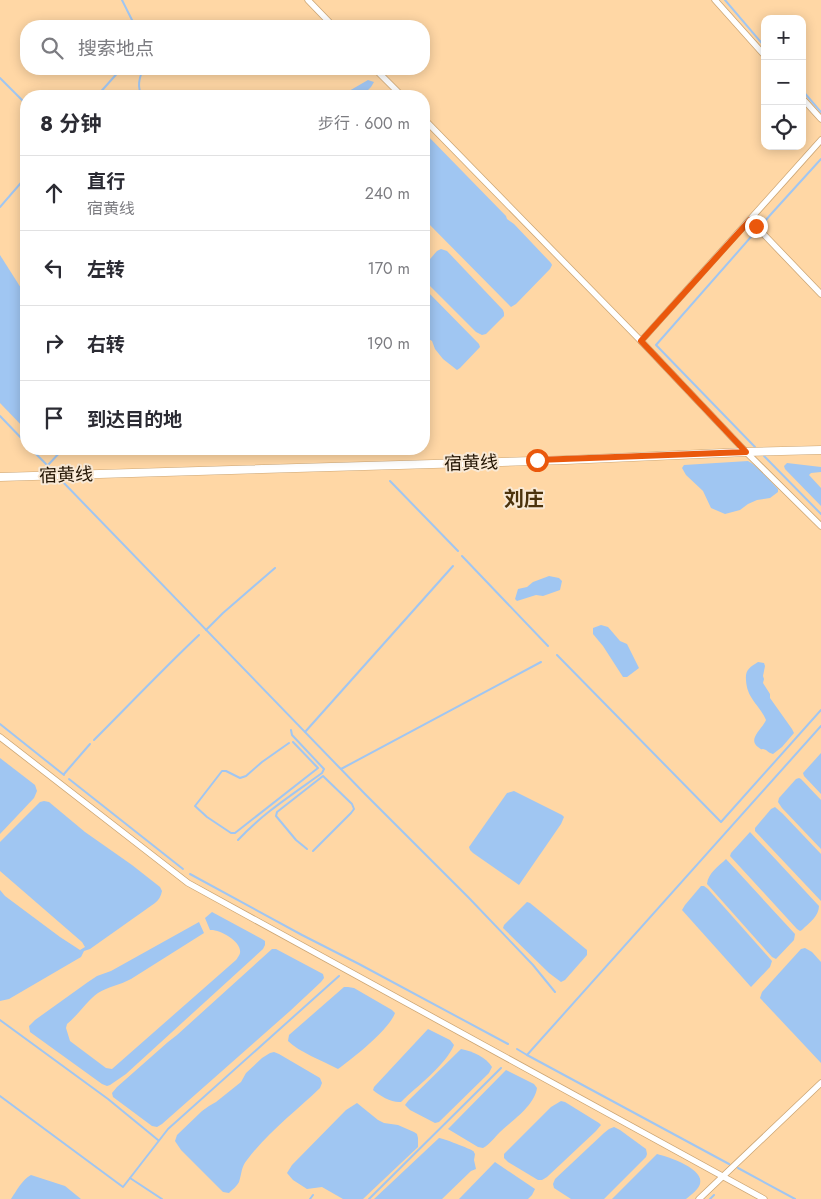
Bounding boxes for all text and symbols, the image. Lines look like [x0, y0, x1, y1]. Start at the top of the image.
map controls [761, 15, 806, 150]
button: + [761, 15, 806, 60]
search box [20, 20, 430, 75]
icon: search [38, 34, 66, 62]
text: 搜索地点 [78, 35, 154, 62]
button: − [761, 60, 806, 105]
button: locate [761, 105, 806, 150]
text: 8 分钟 [40, 109, 101, 139]
text: 步行 · 600 m [318, 112, 410, 135]
text: 直行 [87, 168, 125, 195]
icon: ahead [40, 179, 68, 207]
text: 240 m [365, 182, 410, 205]
text: 宿黄线 [87, 197, 135, 220]
route end [745, 215, 768, 238]
icon: left [40, 254, 68, 282]
text: 左转 [87, 256, 125, 283]
text: 170 m [368, 257, 410, 280]
icon: right [40, 329, 68, 357]
text: 右转 [87, 331, 125, 358]
text: 190 m [367, 332, 410, 355]
icon: arrive [40, 404, 68, 432]
text: 到达目的地 [87, 406, 182, 433]
street label: 宿黄线 [444, 449, 498, 477]
route start [526, 449, 549, 472]
street label: 宿黄线 [39, 461, 93, 489]
district label: 刘庄 [504, 485, 544, 514]

